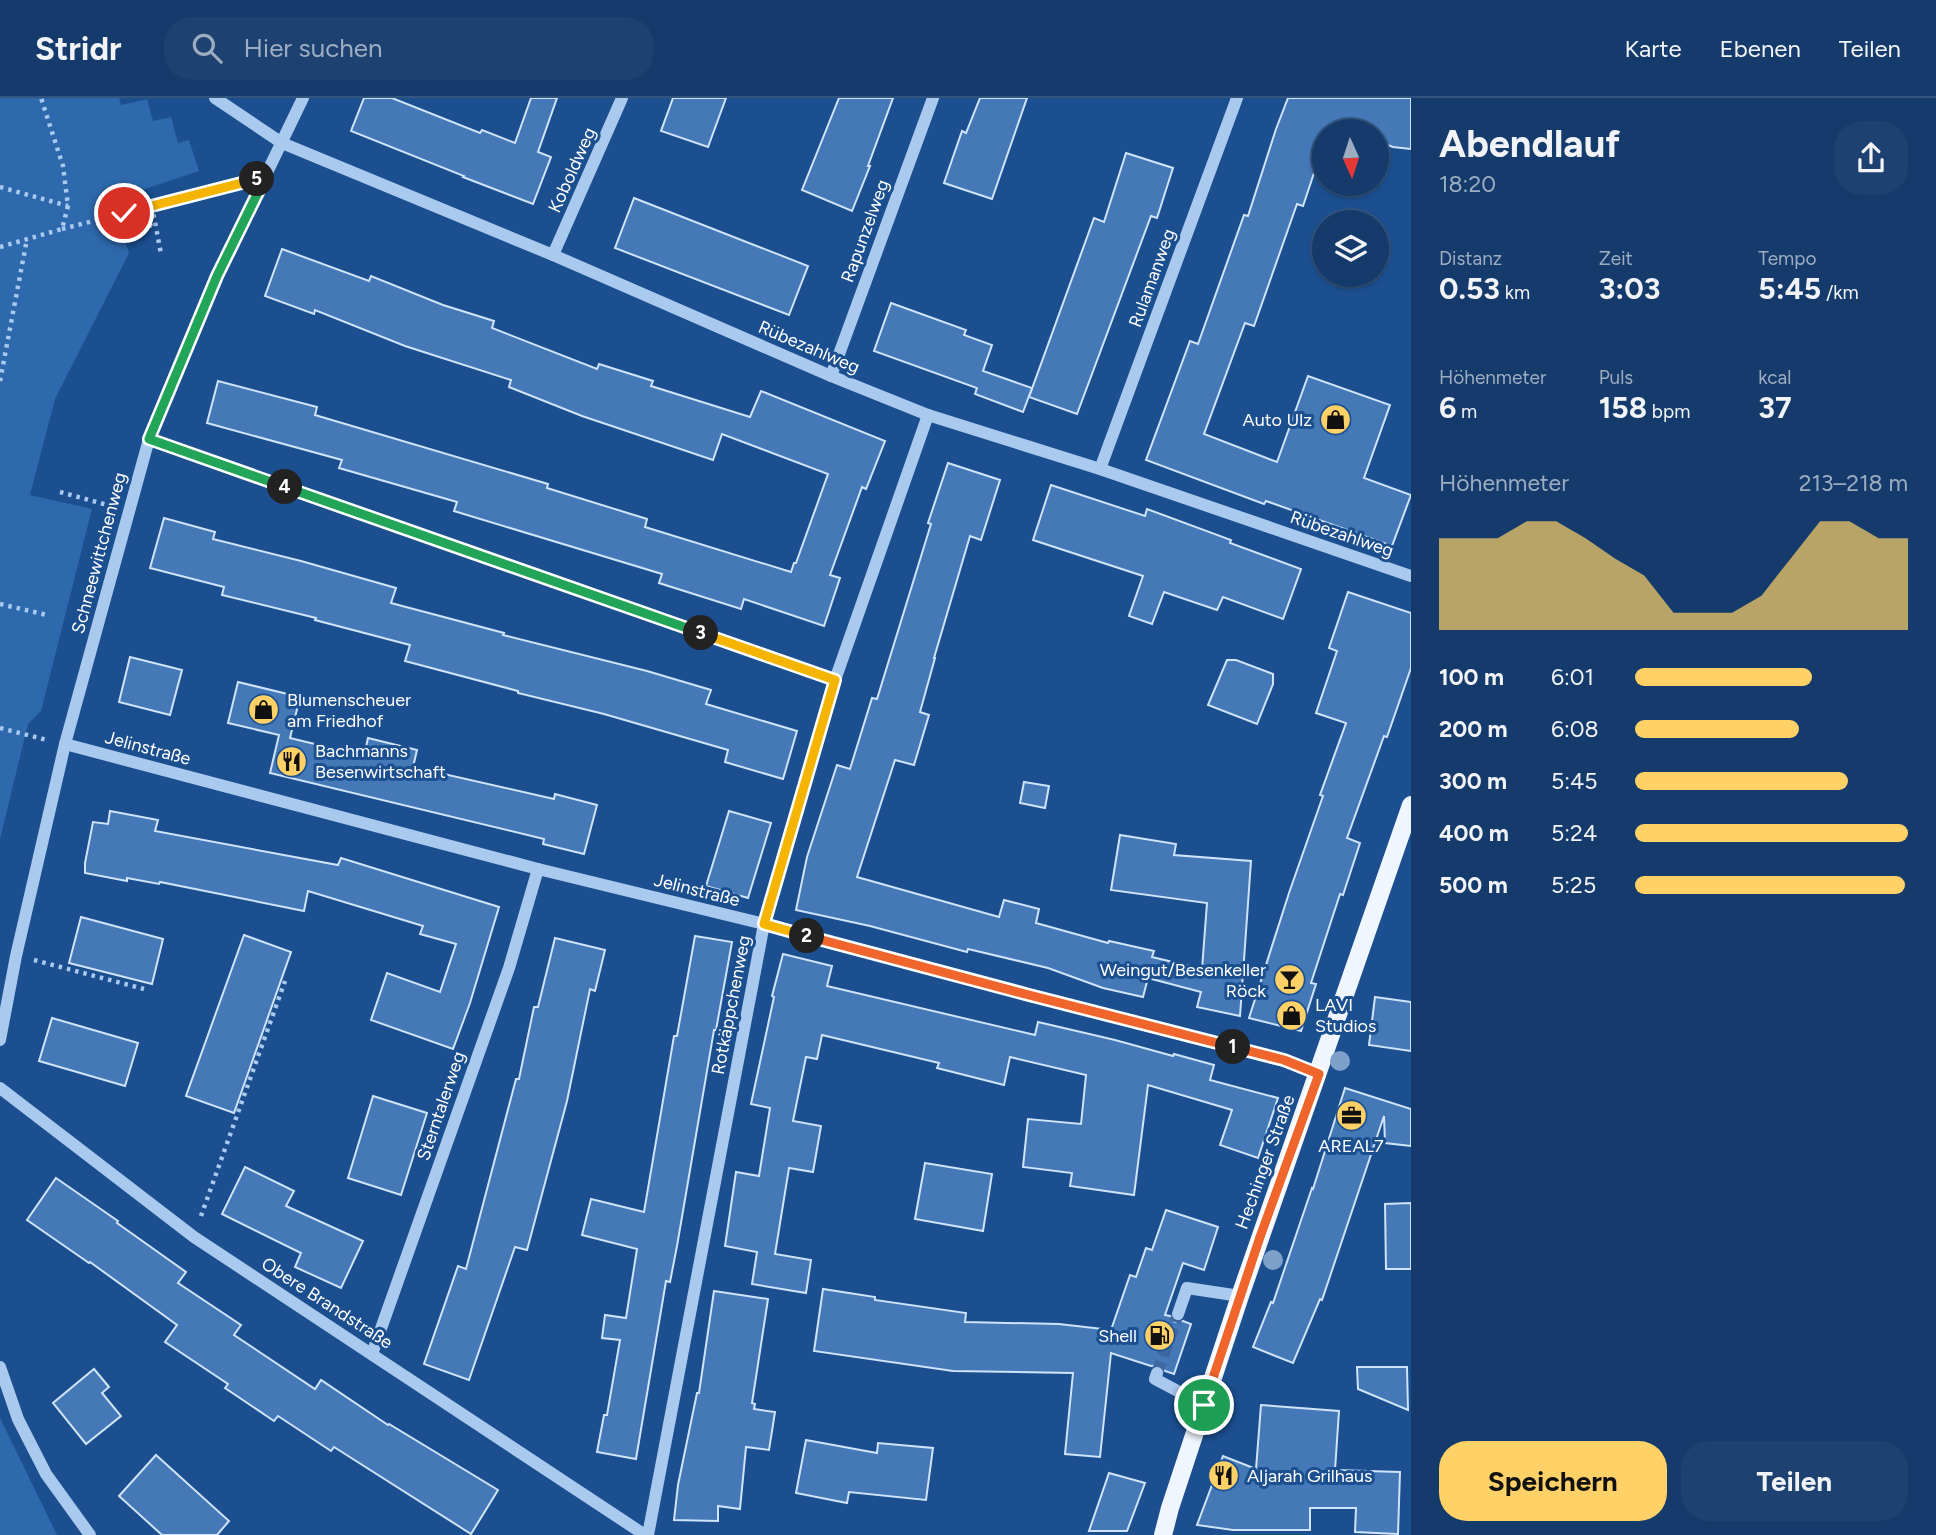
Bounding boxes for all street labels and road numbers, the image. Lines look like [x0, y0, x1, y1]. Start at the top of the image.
street label: Koboldweg [543, 124, 601, 216]
street label: Rapunzelweg [836, 176, 894, 286]
street label: Rulamanweg [1124, 226, 1180, 330]
street label: Rübezahlweg [755, 316, 863, 378]
street label: Schneewittchenweg [67, 470, 131, 636]
street label: Rübezahlweg [1287, 506, 1397, 562]
street label: Jelinstraße [103, 726, 193, 770]
street label: Jelinstraße [652, 869, 742, 911]
street label: Rotkäppchenweg [707, 933, 755, 1077]
street label: Sterntalerweg [412, 1049, 470, 1163]
street label: Hechinger Straße [1230, 1092, 1300, 1232]
street label: Obere Brandstraße [257, 1252, 397, 1354]

